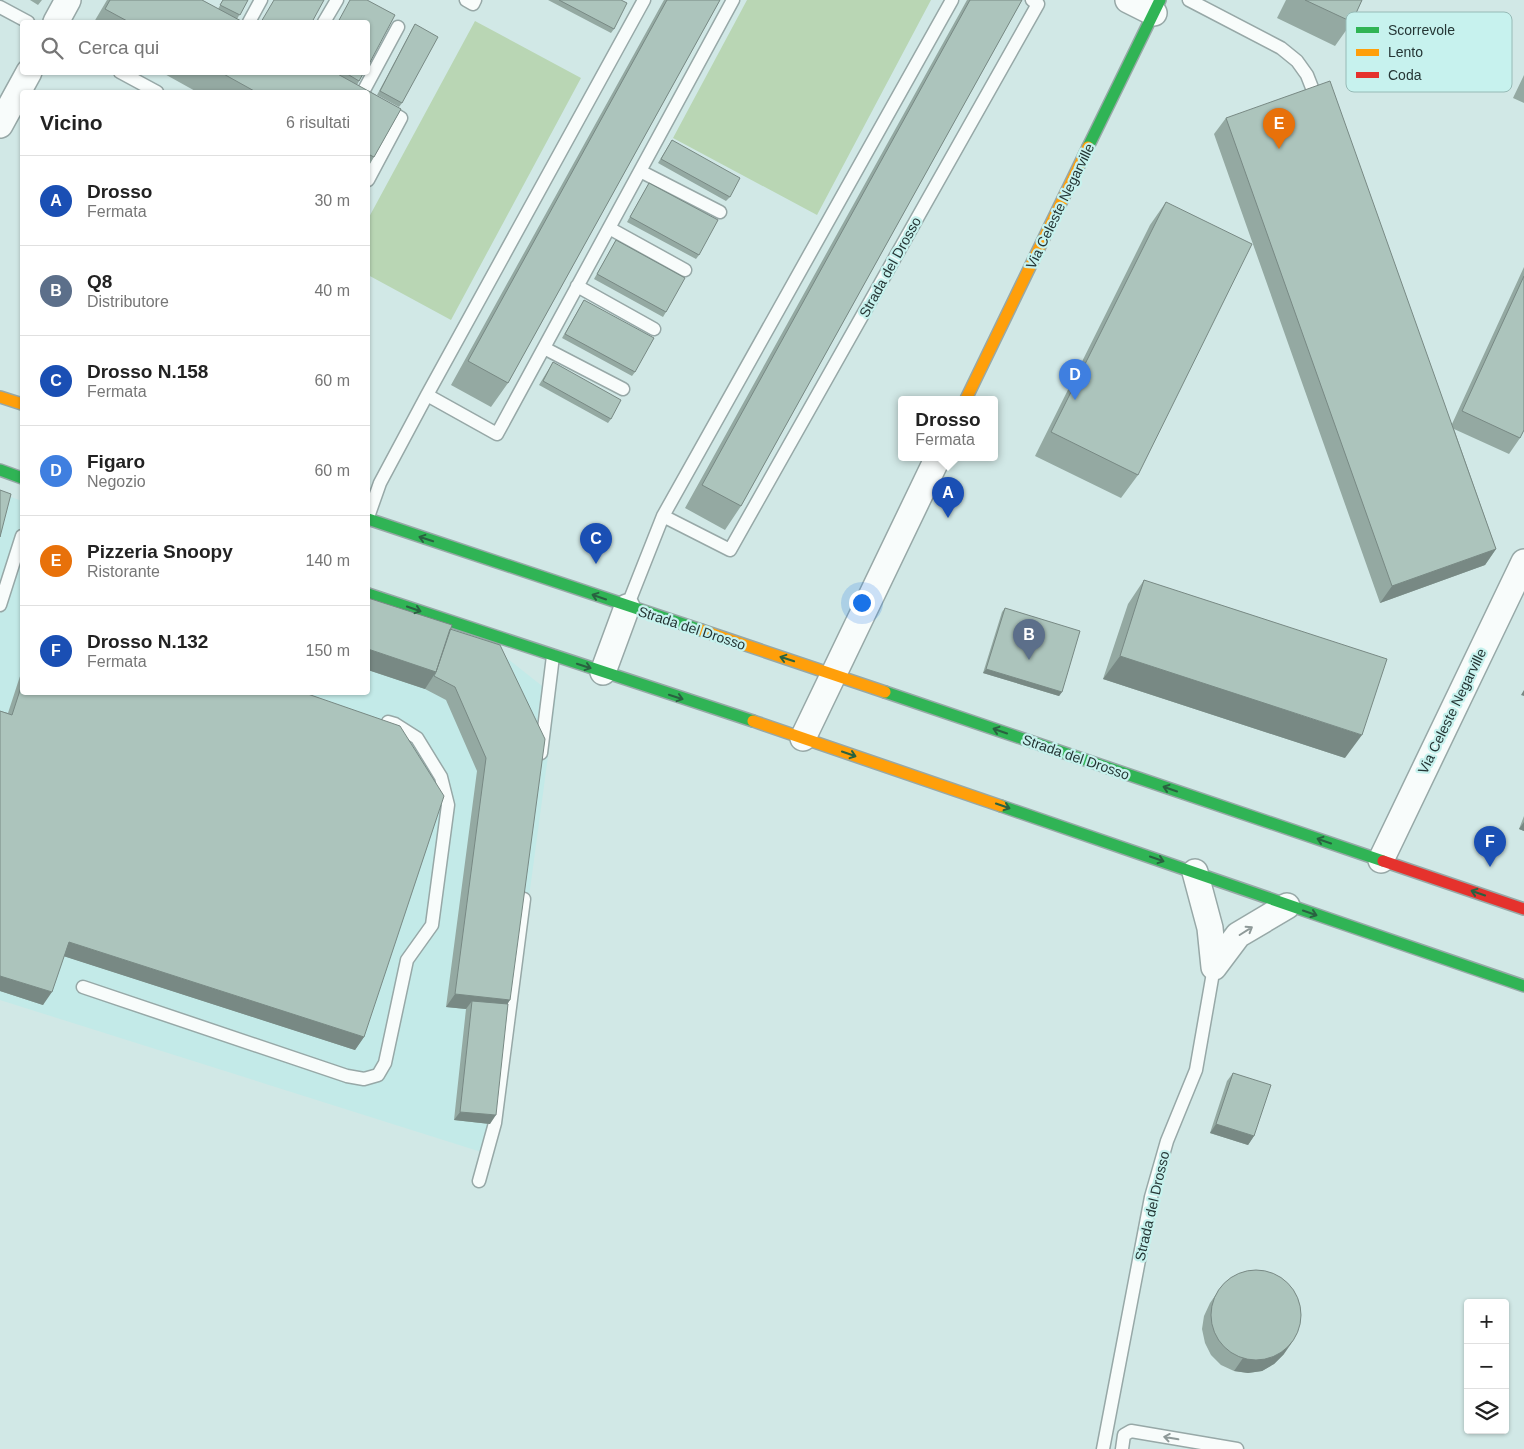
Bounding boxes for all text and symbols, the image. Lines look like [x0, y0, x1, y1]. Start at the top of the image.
legend [1346, 12, 1512, 92]
search box [20, 20, 370, 75]
text: Scorrevole [1388, 22, 1455, 38]
icon: search [38, 34, 66, 62]
text: Cerca qui [78, 37, 159, 58]
text: Lento [1388, 44, 1423, 60]
text: Coda [1388, 67, 1422, 83]
pin: E [1263, 108, 1295, 149]
text: Vicino [40, 111, 103, 134]
text: 6 risultati [286, 114, 350, 131]
street label: Via Celeste Negarville [1023, 141, 1097, 271]
text: Drosso [87, 181, 152, 202]
text: A [50, 192, 62, 209]
text: 30 m [314, 192, 350, 209]
text: Fermata [87, 203, 147, 220]
street label: Strada del Drosso [856, 214, 924, 320]
text: Q8 [87, 271, 112, 292]
text: B [50, 282, 62, 299]
text: 40 m [314, 282, 350, 299]
text: Distributore [87, 293, 169, 310]
pin: D [1059, 359, 1091, 400]
text: Drosso N.158 [87, 361, 208, 382]
text: C [50, 372, 62, 389]
text: 60 m [314, 372, 350, 389]
text: Fermata [87, 383, 147, 400]
popup [898, 396, 998, 461]
text: Drosso [915, 409, 981, 430]
text: Fermata [915, 431, 975, 448]
text: Figaro [87, 451, 145, 472]
text: D [50, 462, 62, 479]
text: 60 m [314, 462, 350, 479]
text: Negozio [87, 473, 146, 490]
pin: A [932, 477, 964, 518]
pin: C [580, 523, 612, 564]
one-way arrow [418, 534, 434, 543]
text: Pizzeria Snoopy [87, 541, 233, 562]
text: E [51, 552, 61, 569]
text: 140 m [306, 552, 350, 569]
text: Ristorante [87, 563, 160, 580]
your location [849, 590, 875, 616]
one-way arrow [592, 592, 607, 601]
street label: Strada del Drosso [636, 603, 748, 653]
one-way arrow [405, 605, 421, 614]
pin: B [1013, 619, 1045, 660]
text: Drosso N.132 [87, 631, 208, 652]
text: F [51, 642, 61, 659]
text: 150 m [306, 642, 350, 659]
street label: Via Celeste Negarville [1415, 646, 1489, 776]
text: Fermata [87, 653, 147, 670]
one-way arrow [779, 654, 795, 663]
one-way arrow [576, 662, 592, 672]
one-way arrow [668, 692, 684, 702]
one-way arrow [992, 726, 1008, 735]
street label: Strada del Drosso [1020, 731, 1132, 783]
one-way arrow [841, 750, 857, 759]
one-way arrow [1163, 784, 1178, 793]
one-way arrow [995, 802, 1011, 812]
pin: F [1474, 826, 1506, 867]
one-way arrow [1317, 836, 1332, 845]
one-way arrow [1148, 855, 1164, 864]
one-way arrow [1470, 888, 1486, 898]
one-way arrow [1302, 909, 1318, 919]
one-way arrow [1238, 926, 1252, 936]
street label: Strada del Drosso [1132, 1149, 1172, 1262]
map controls [1464, 1299, 1509, 1434]
button: + [1464, 1299, 1509, 1344]
button: − [1464, 1344, 1509, 1389]
button: layers [1464, 1389, 1509, 1434]
one-way arrow [1164, 1432, 1180, 1442]

